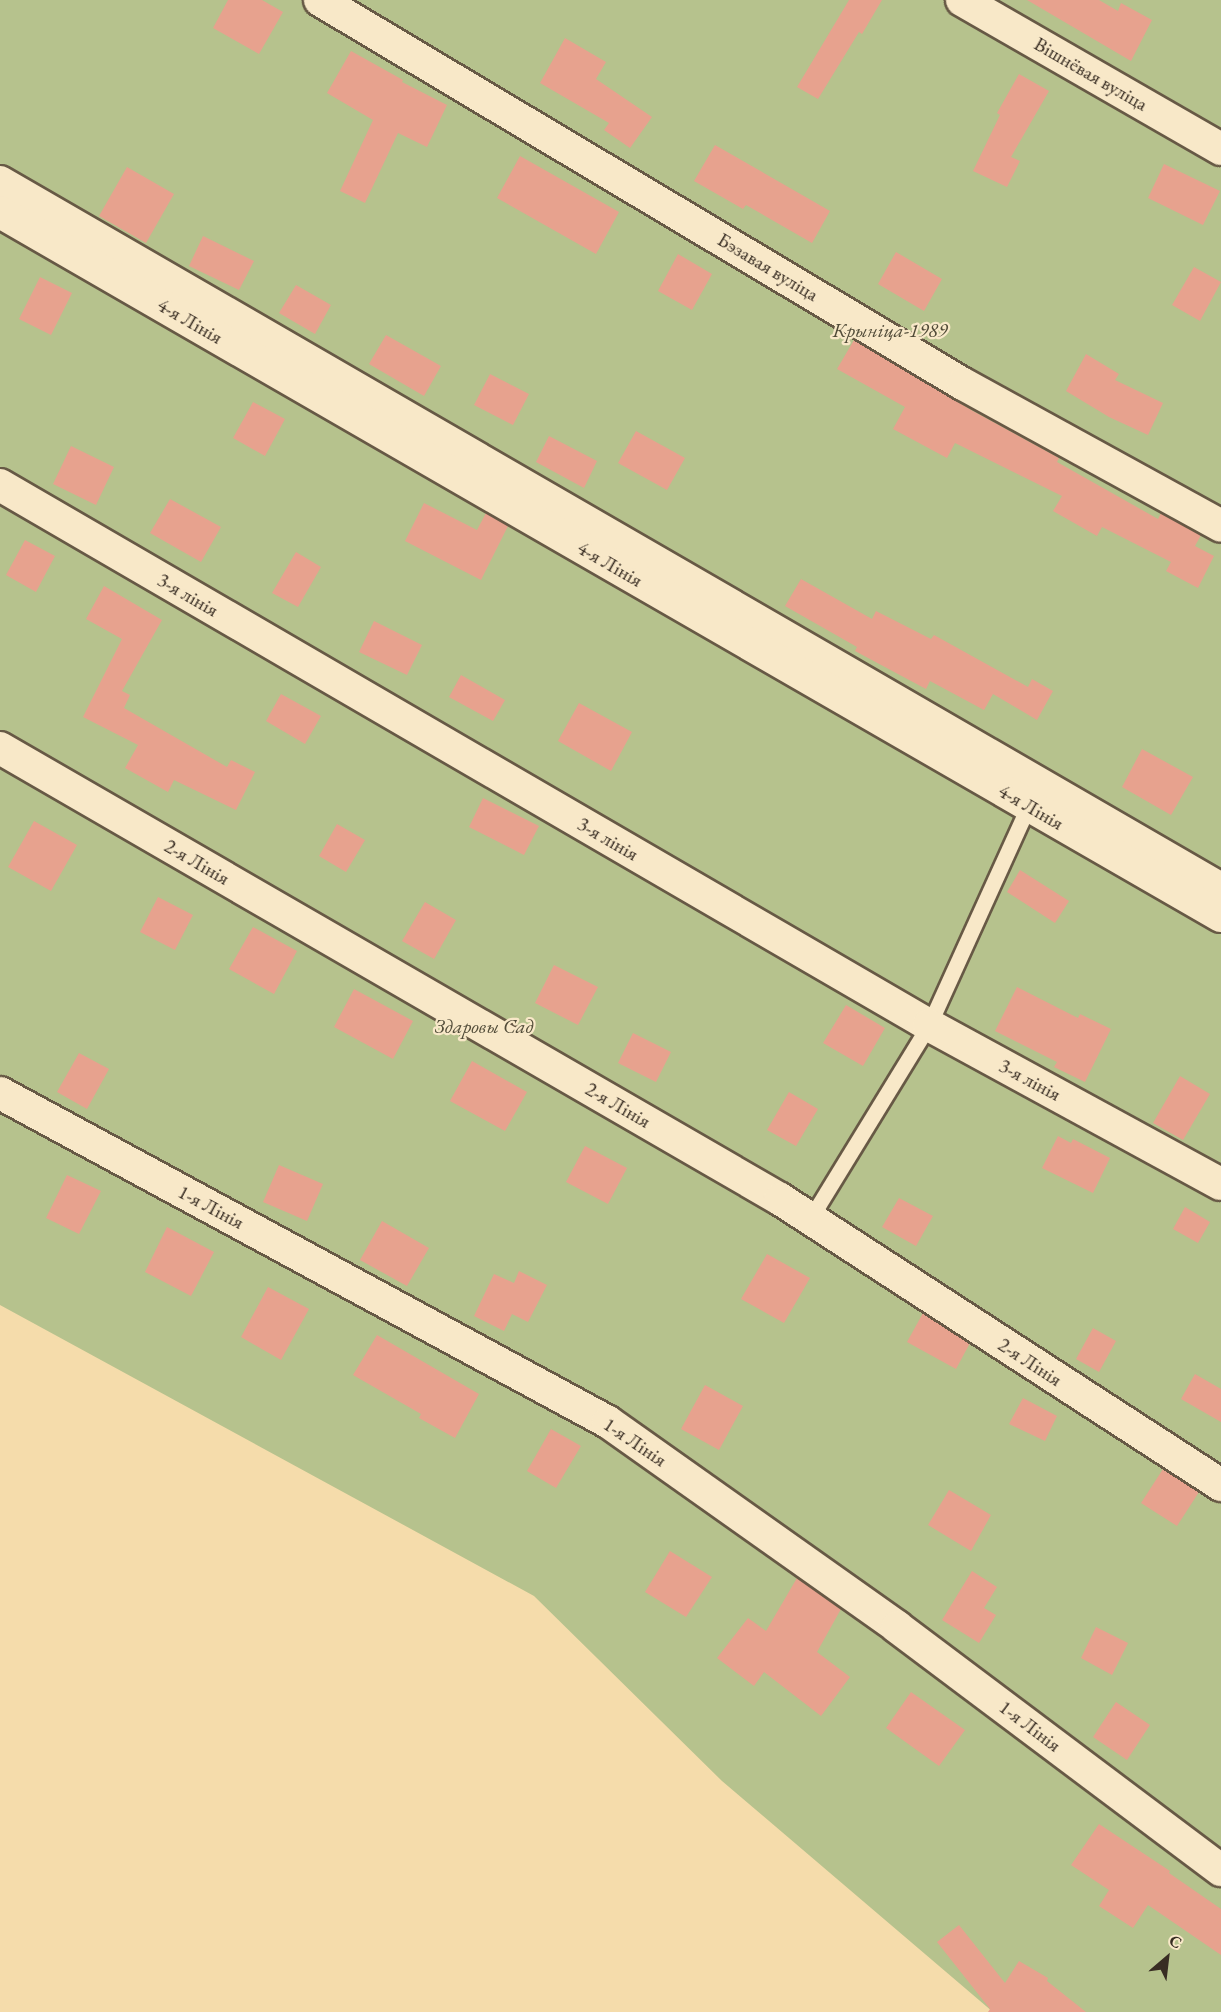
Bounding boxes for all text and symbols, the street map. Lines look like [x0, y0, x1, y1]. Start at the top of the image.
street label: Вішнёвая вуліца [1030, 32, 1152, 116]
street label: Бэзавая вуліца [713, 227, 823, 307]
street label: 4-я Лінія [153, 293, 227, 349]
park label: Крыніца-1989 [833, 318, 947, 342]
street label: 4-я Лінія [573, 536, 647, 592]
street label: 3-я лінія [153, 568, 223, 622]
street label: 4-я Лінія [994, 779, 1068, 835]
street label: 3-я лінія [573, 812, 643, 866]
street label: 2-я Лінія [160, 834, 234, 890]
park label: Здаровы Сад [435, 1014, 533, 1038]
street label: 3-я лінія [995, 1054, 1065, 1106]
street label: 2-я Лінія [581, 1077, 655, 1133]
street label: 1-я Лінія [174, 1180, 248, 1234]
street label: 2-я Лінія [994, 1332, 1066, 1392]
street label: 1-я Лінія [599, 1412, 671, 1472]
street label: 1-я Лінія [994, 1695, 1066, 1757]
north arrow [1137, 1928, 1197, 1988]
text: С [1166, 1930, 1186, 1954]

